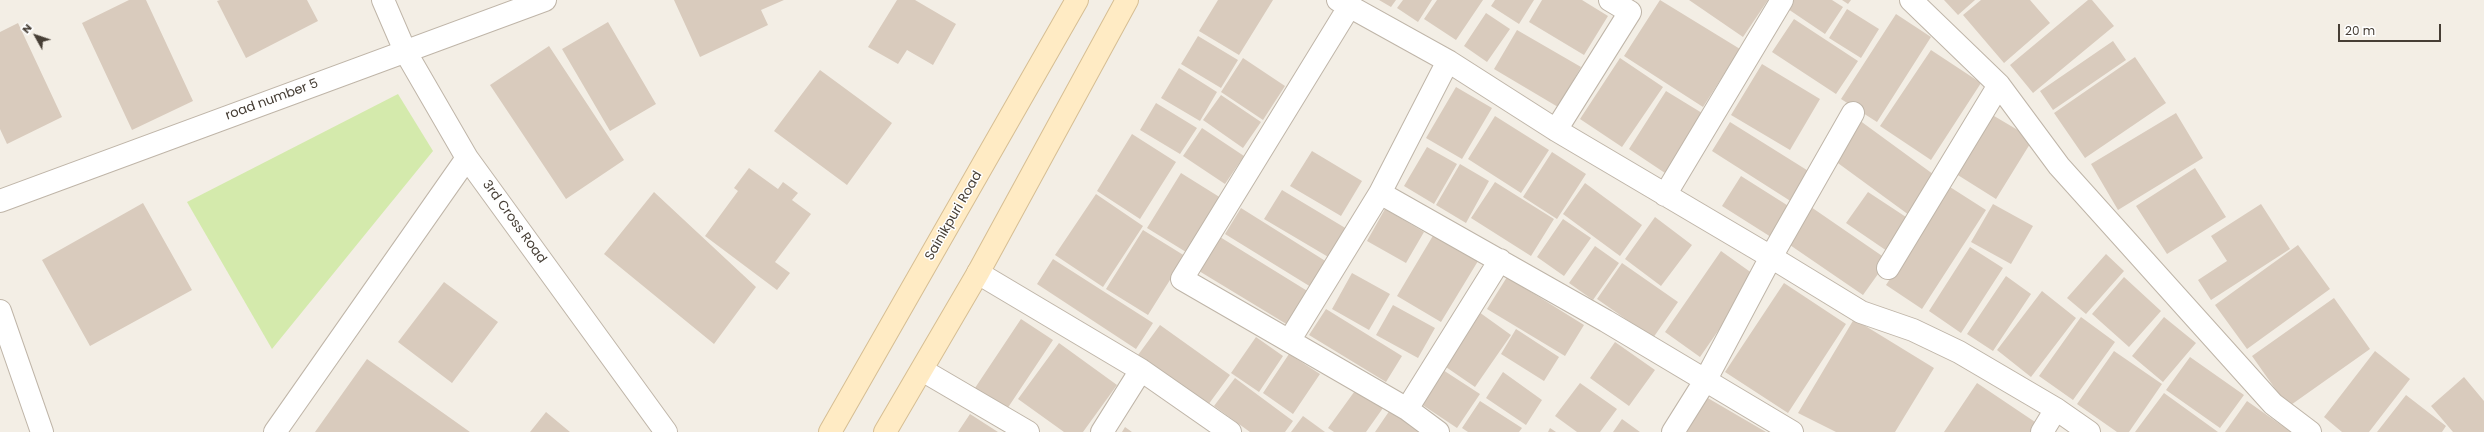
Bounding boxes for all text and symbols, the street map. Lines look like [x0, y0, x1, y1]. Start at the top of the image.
north arrow [16, 16, 56, 56]
scale bar [2340, 16, 2443, 42]
text: N [18, 20, 36, 37]
text: 20 m [2345, 22, 2375, 39]
street label: road number 5 [223, 76, 321, 124]
street label: Sainikpuri Road [922, 169, 986, 263]
street label: 3rd Cross Road [479, 177, 549, 267]

